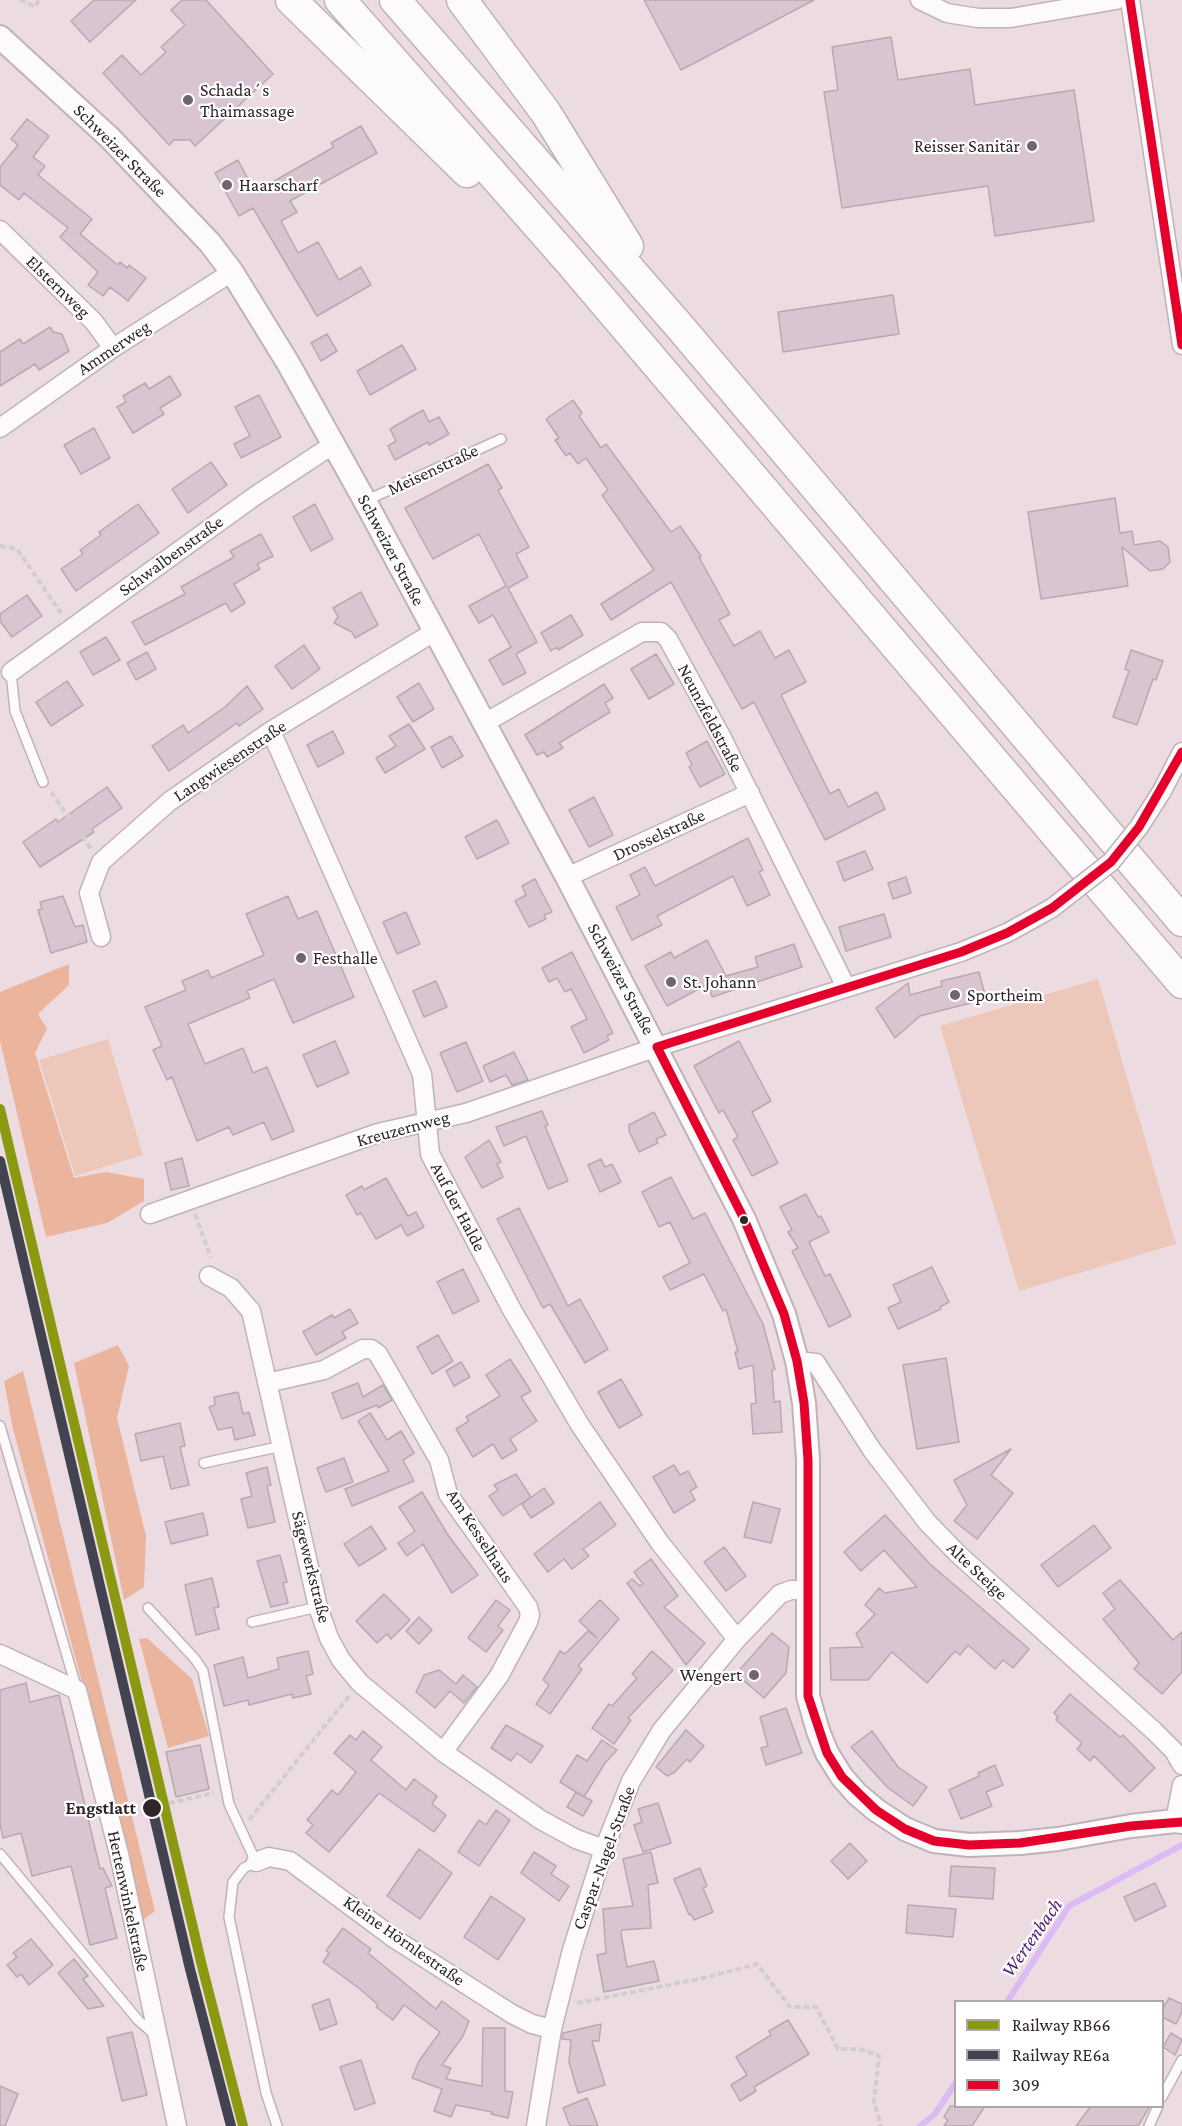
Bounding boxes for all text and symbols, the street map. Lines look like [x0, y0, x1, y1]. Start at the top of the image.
place label: Schada´s Thaimassage [200, 79, 294, 122]
marker: Schada´s Thaimassage [181, 93, 195, 107]
street label: Schweizer Straße [69, 100, 171, 202]
place label: Reisser Sanitär [914, 135, 1020, 157]
marker: Reisser Sanitär [1025, 139, 1039, 153]
place label: Haarscharf [239, 174, 318, 196]
marker: Haarscharf [220, 178, 234, 192]
street label: Elsternweg [21, 251, 95, 323]
street label: Ammerweg [73, 316, 155, 380]
street label: Meisenstraße [384, 440, 482, 500]
street label: Schweizer Straße [353, 491, 429, 609]
street label: Schwalbenstraße [115, 511, 227, 601]
street label: Neunzfeldstraße [672, 660, 748, 776]
street label: Langwiesenstraße [169, 715, 291, 807]
street label: Drosselstraße [610, 804, 708, 866]
street label: Schweizer Straße [583, 920, 659, 1038]
place label: Festhalle [313, 947, 378, 969]
marker: Festhalle [294, 951, 308, 965]
place label: St. Johann [683, 971, 756, 993]
marker: St. Johann [664, 975, 678, 989]
place label: Sportheim [967, 984, 1043, 1006]
marker: Sportheim [948, 988, 962, 1002]
street label: Kreuzernweg [354, 1106, 452, 1152]
street label: Auf der Halde [426, 1159, 490, 1255]
unlabelled marker [738, 1214, 750, 1226]
street label: Am Kesselhaus [442, 1485, 518, 1587]
street label: Sägewerkstraße [287, 1509, 335, 1625]
street label: Alte Steige [942, 1537, 1012, 1605]
place label: Wengert [680, 1664, 742, 1686]
marker: Wengert [747, 1668, 761, 1682]
street label: Caspar-Nagel-Straße [568, 1783, 640, 1933]
place label: Engstlatt [66, 1797, 136, 1819]
marker: Engstlatt [141, 1797, 163, 1819]
street label: Hertenwinkelstraße [103, 1829, 153, 1973]
street label: Kleine Hörnlestraße [339, 1891, 469, 1991]
water label: Wertenbach [996, 1894, 1068, 1982]
legend [954, 2000, 1164, 2108]
text: Railway RB66 [1012, 2015, 1111, 2035]
text: Railway RE6a [1012, 2045, 1110, 2065]
text: 309 [1012, 2075, 1040, 2095]

